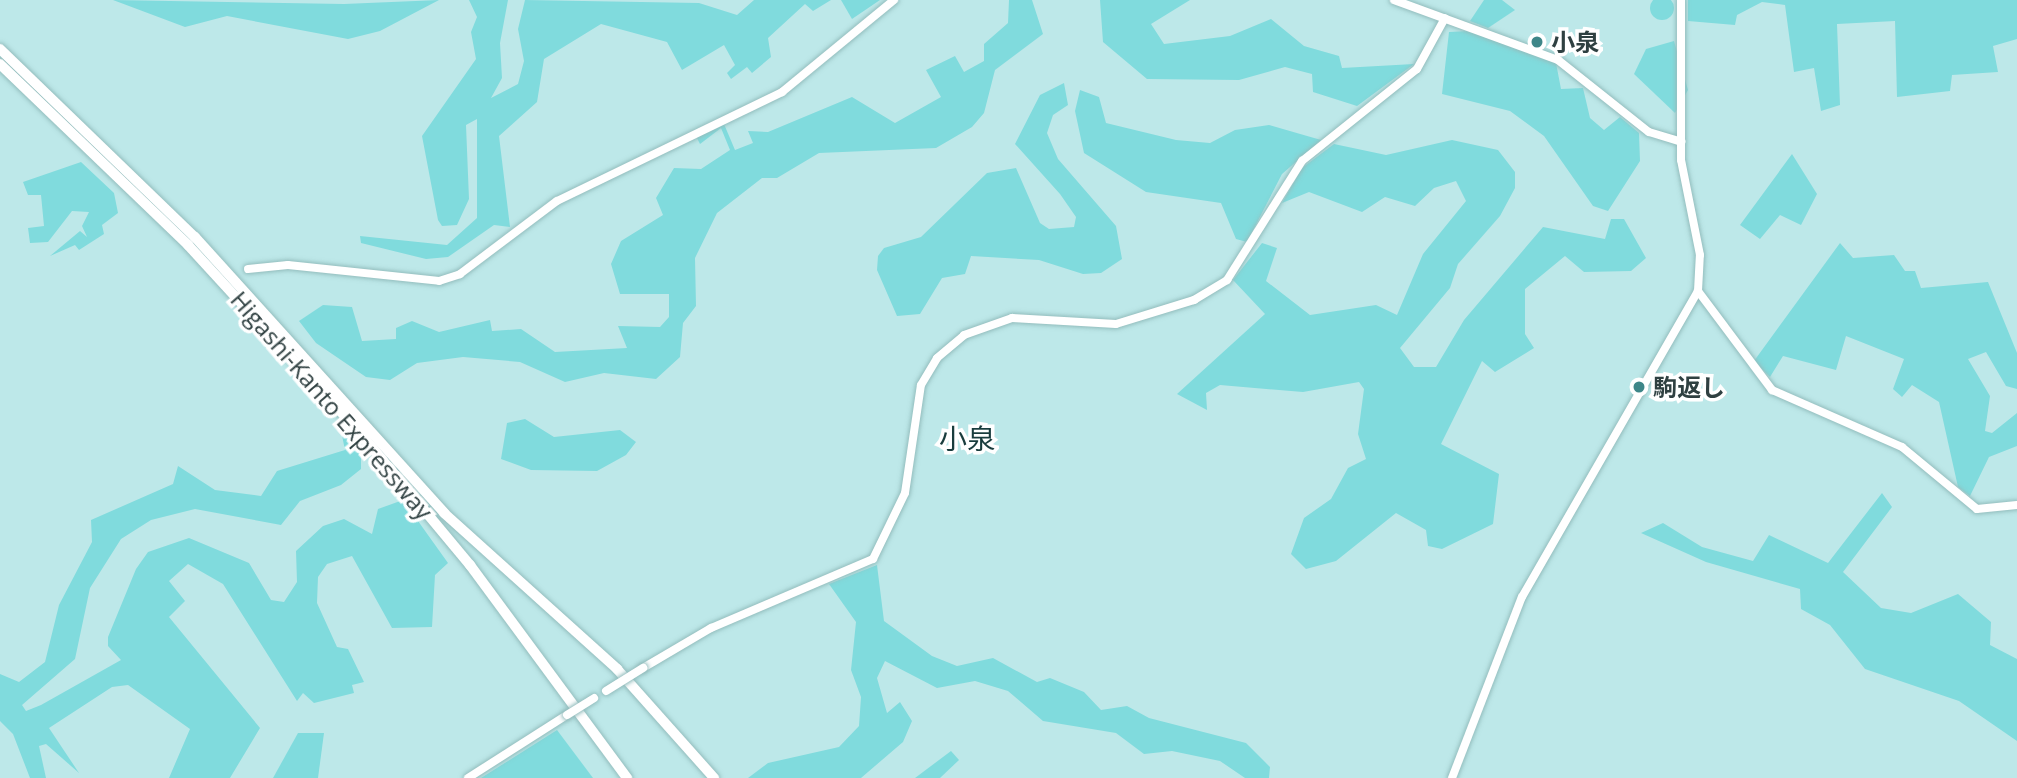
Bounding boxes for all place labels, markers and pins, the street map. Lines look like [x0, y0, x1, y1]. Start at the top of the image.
place label: 小泉 [1551, 28, 1599, 56]
marker: 小泉 [1529, 34, 1545, 50]
place label: 駒返し [1653, 373, 1725, 401]
marker: 駒返し [1631, 379, 1647, 395]

